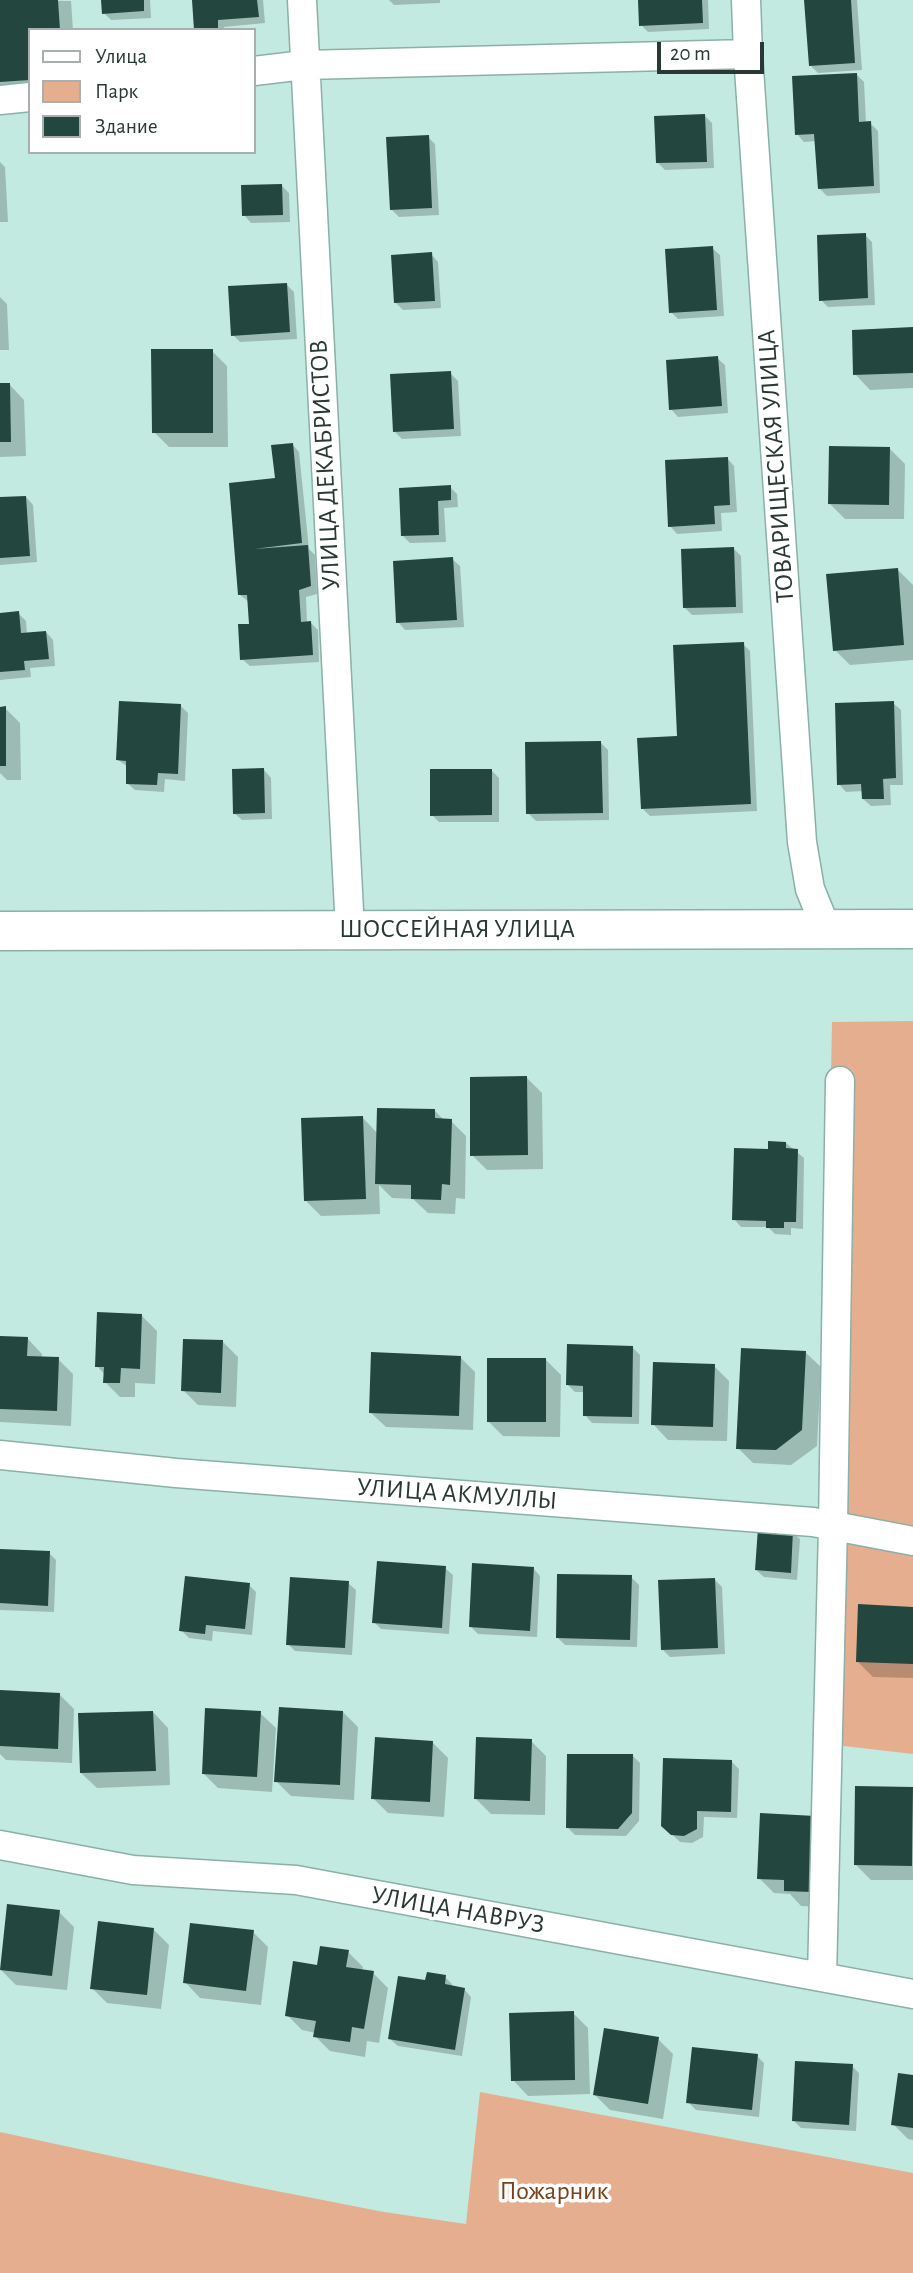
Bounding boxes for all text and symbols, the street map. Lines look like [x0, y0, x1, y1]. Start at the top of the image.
legend [28, 28, 256, 154]
scale bar [661, 28, 768, 72]
text: 20 m [670, 43, 711, 64]
text: Улица [95, 46, 147, 67]
text: Парк [95, 81, 138, 102]
text: Здание [95, 116, 158, 137]
street label: ТОВАРИЩЕСКАЯ УЛИЦА [751, 328, 801, 604]
street label: УЛИЦА ДЕКАБРИСТОВ [303, 339, 347, 591]
street label: ШОССЕЙНАЯ УЛИЦА [339, 913, 575, 945]
street label: УЛИЦА АКМУЛЛЫ [356, 1471, 558, 1517]
street label: УЛИЦА НАВРУЗ [369, 1879, 547, 1941]
park label: Пожарник [499, 2175, 609, 2207]

